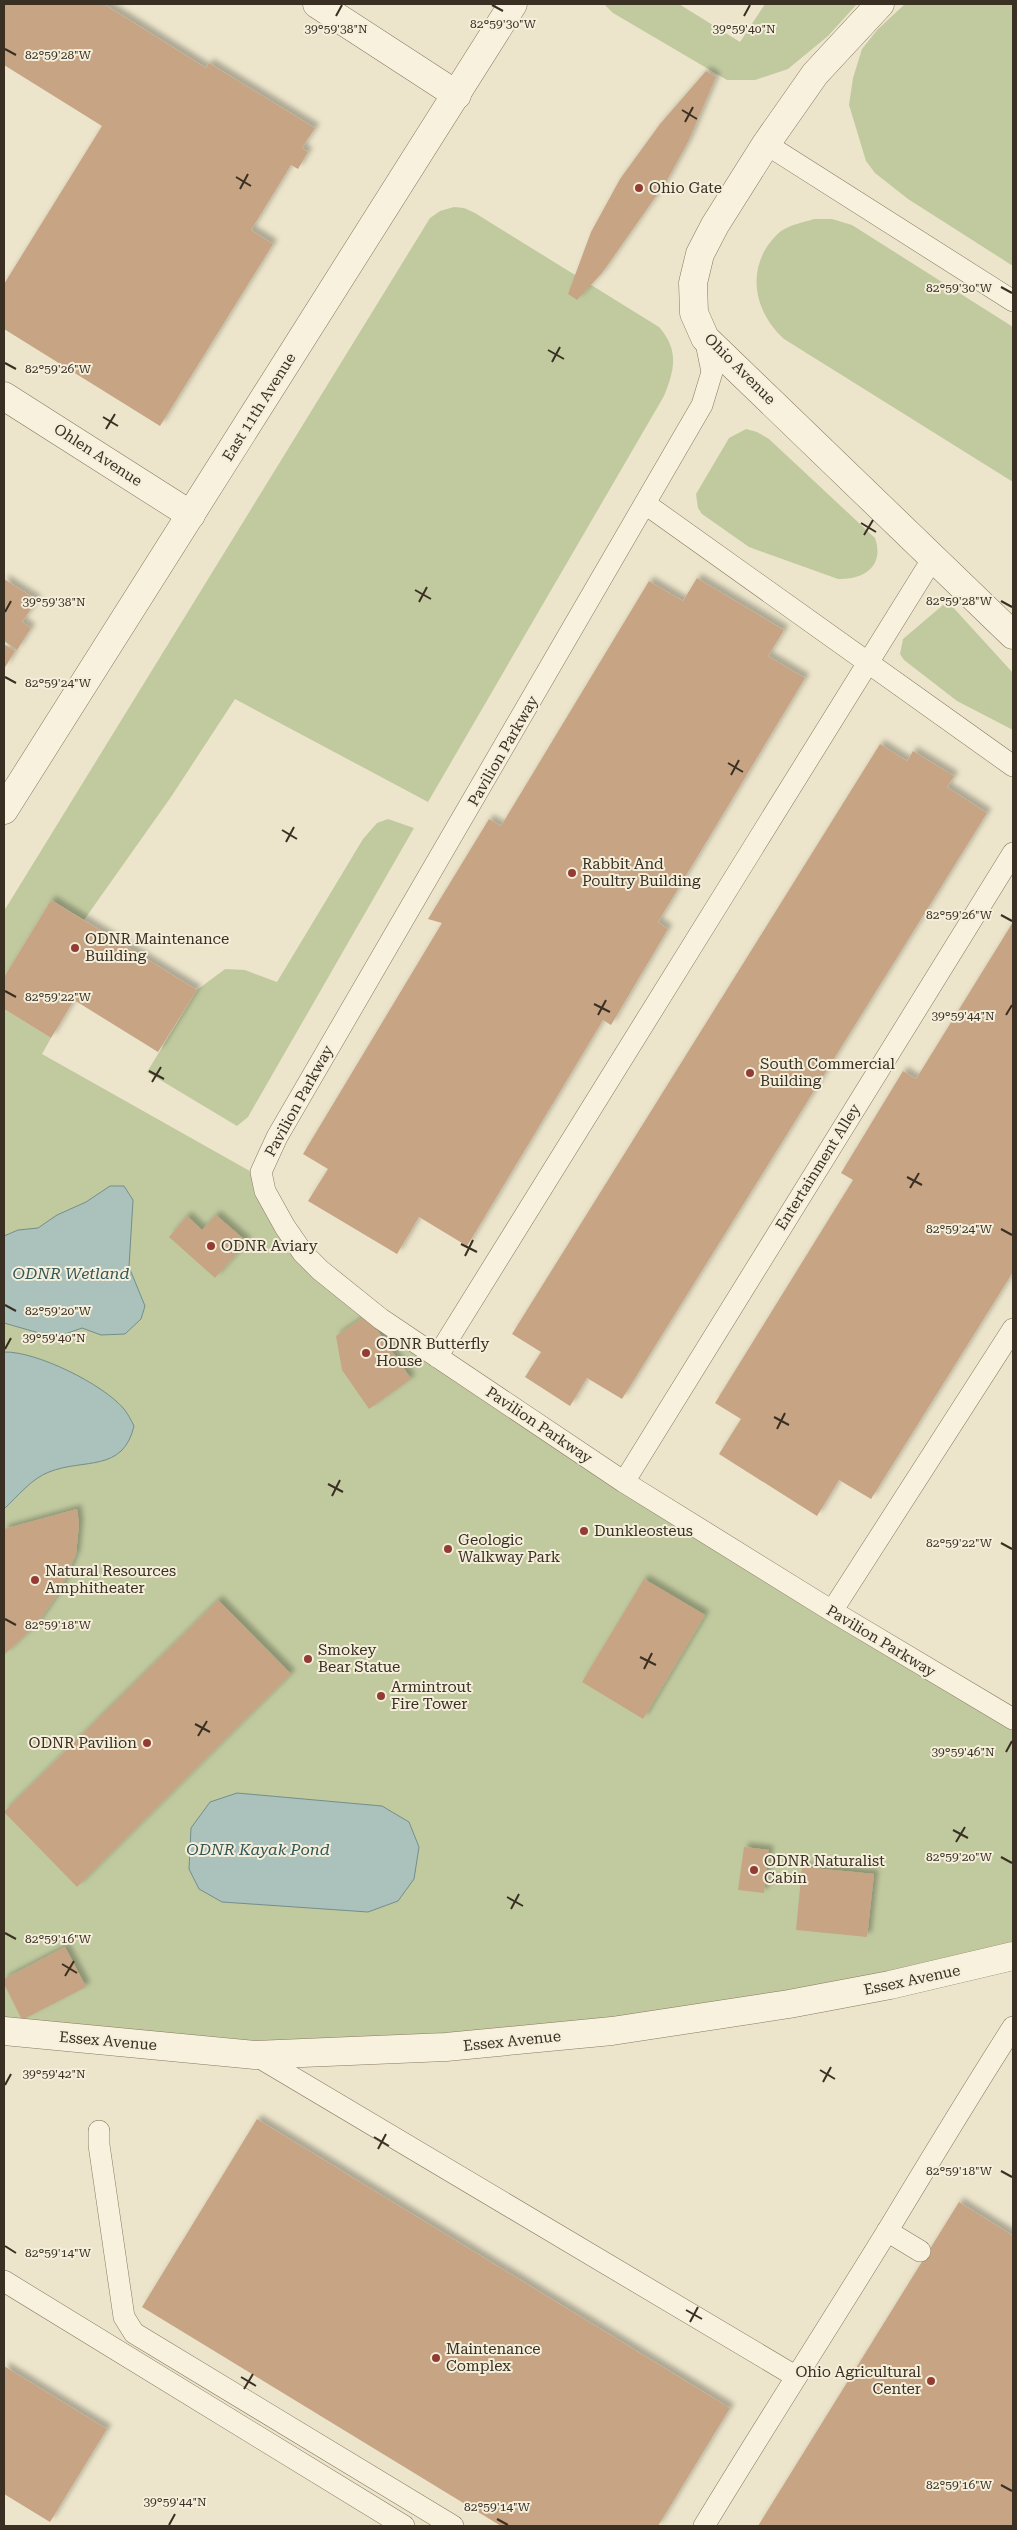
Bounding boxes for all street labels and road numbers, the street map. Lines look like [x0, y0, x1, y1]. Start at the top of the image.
street label: Ohio Avenue [701, 330, 779, 408]
street label: East 11th Avenue [219, 350, 299, 464]
street label: Ohlen Avenue [51, 420, 145, 490]
street label: Pavilion Parkway [464, 693, 542, 809]
street label: Pavilion Parkway [261, 1042, 337, 1160]
street label: Entertainment Alley [772, 1100, 864, 1233]
street label: Pavilion Parkway [482, 1383, 596, 1467]
street label: Pavilion Parkway [823, 1601, 939, 1681]
street label: Essex Avenue [862, 1961, 962, 1999]
street label: Essex Avenue [462, 2027, 562, 2055]
street label: Essex Avenue [58, 2028, 158, 2054]

